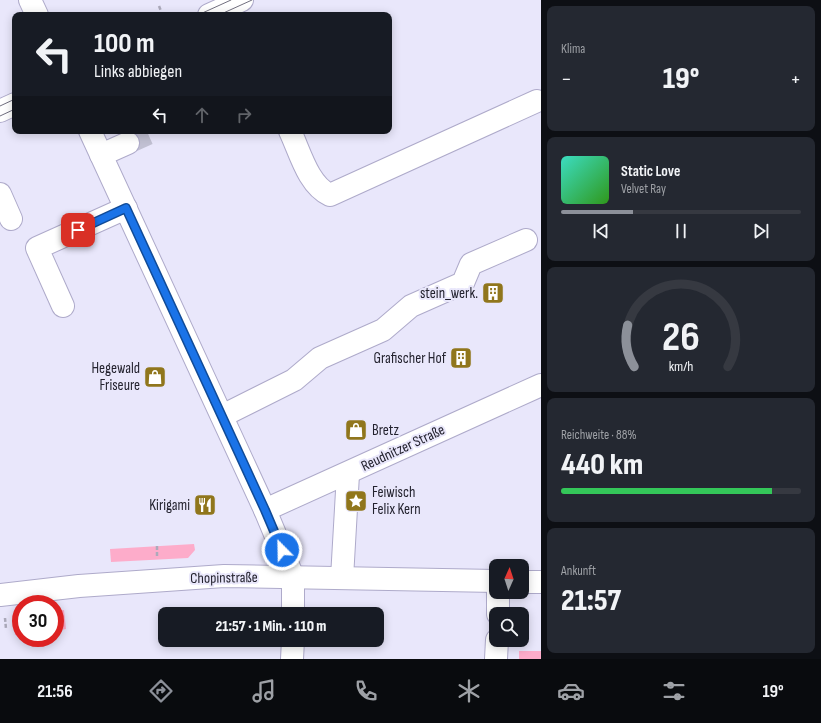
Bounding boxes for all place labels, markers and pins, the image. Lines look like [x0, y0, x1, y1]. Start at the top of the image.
pin [61, 213, 95, 247]
building icon: stein_werk. [480, 280, 506, 306]
place label: stein_werk. [420, 284, 478, 303]
building icon: Grafischer Hof [448, 345, 474, 371]
place label: Grafischer Hof [373, 349, 447, 368]
place label: Hegewald Friseure [91, 359, 140, 395]
shop icon: Hegewald Friseure [142, 364, 168, 390]
shop icon: Bretz [343, 417, 369, 443]
place label: Bretz [372, 421, 399, 440]
place label: Feiwisch Felix Kern [372, 483, 421, 519]
place icon: Feiwisch Felix Kern [343, 488, 369, 514]
restaurant icon: Kirigami [192, 492, 218, 518]
place label: Kirigami [149, 496, 190, 515]

